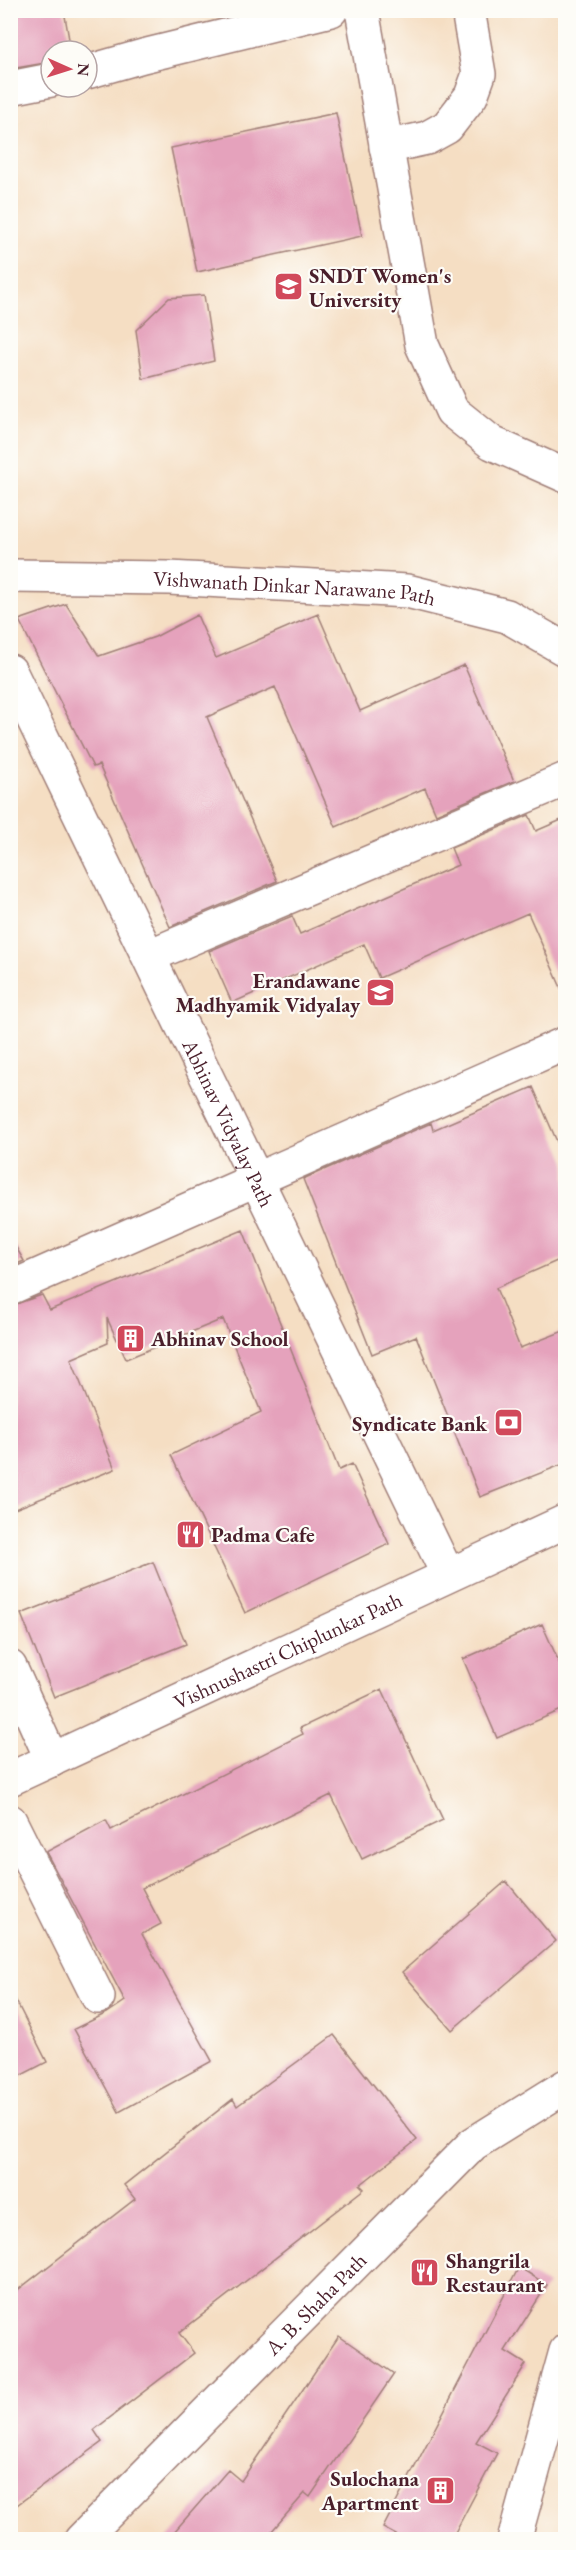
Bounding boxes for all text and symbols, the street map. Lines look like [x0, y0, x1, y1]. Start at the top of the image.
north arrow [39, 39, 99, 99]
text: N [73, 63, 94, 77]
place label: SNDT Women's University [309, 262, 451, 313]
school or university icon: SNDT Women's University [272, 271, 304, 303]
street label: Vishwanath Dinkar Narawane Path [153, 564, 439, 611]
place label: Erandawane Madhyamik Vidyalay [175, 967, 361, 1018]
school or university icon: Erandawane Madhyamik Vidyalay [365, 976, 397, 1008]
street label: Abhinav Vidyalay Path [176, 1034, 281, 1211]
building icon: Abhinav School [114, 1322, 146, 1354]
place label: Abhinav School [150, 1325, 288, 1352]
bank icon: Syndicate Bank [492, 1407, 524, 1439]
place label: Syndicate Bank [352, 1410, 488, 1437]
restaurant icon: Padma Cafe [174, 1518, 206, 1550]
place label: Padma Cafe [211, 1521, 315, 1548]
street label: Vishnushastri Chiplunkar Path [169, 1585, 406, 1715]
street label: A. B. Shaha Path [258, 2246, 372, 2361]
place label: Shangrila Restaurant [446, 2247, 544, 2298]
restaurant icon: Shangrila Restaurant [409, 2256, 441, 2288]
place label: Sulochana Apartment [320, 2465, 420, 2516]
building icon: Sulochana Apartment [424, 2474, 456, 2506]

